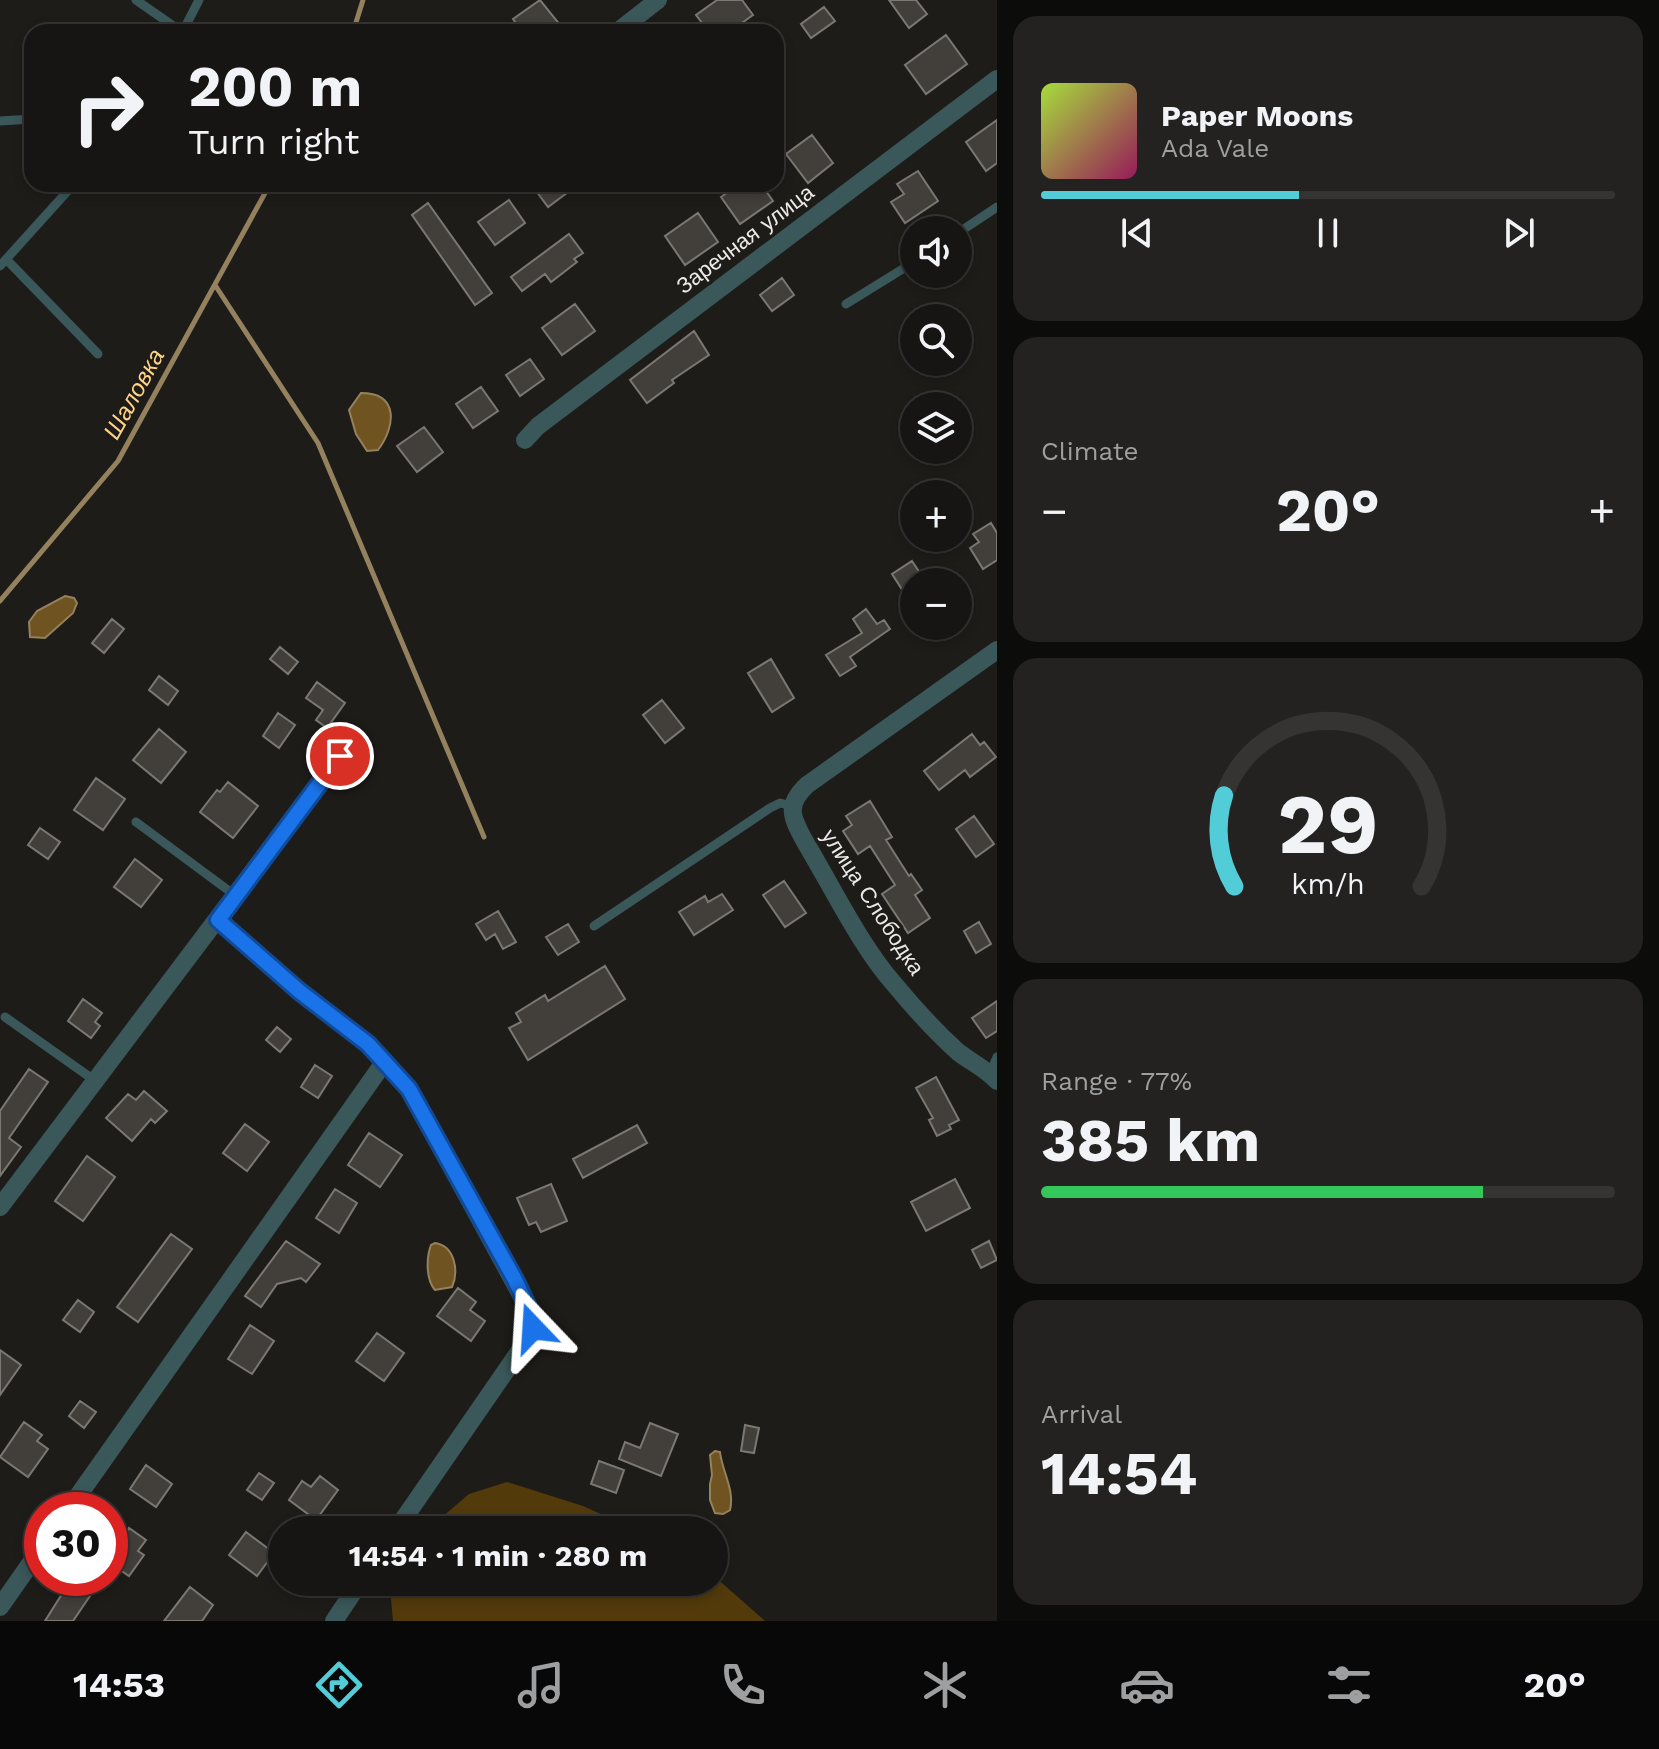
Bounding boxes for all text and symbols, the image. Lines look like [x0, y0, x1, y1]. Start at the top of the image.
text: 200 m [188, 54, 362, 120]
icon: right [56, 56, 160, 160]
text: Paper Moons [1161, 98, 1353, 133]
text: Turn right [188, 121, 359, 163]
text: Ada Vale [1161, 133, 1269, 163]
street label: Заречная улица [672, 179, 819, 299]
icon: previous [1115, 211, 1159, 255]
icon: pause [1306, 211, 1350, 255]
icon: next [1497, 211, 1541, 255]
map controls [900, 216, 972, 640]
button: sound [900, 216, 972, 288]
button: search [900, 304, 972, 376]
water label: Шаловка [98, 344, 170, 444]
button: layers [900, 392, 972, 464]
text: Climate [1041, 436, 1139, 466]
text: 20° [1276, 475, 1380, 546]
button: + [900, 480, 972, 552]
text: − [1041, 485, 1068, 537]
text: + [1588, 485, 1615, 537]
button: − [900, 568, 972, 640]
pin [306, 722, 374, 790]
icon: arrive [318, 734, 362, 778]
text: 29 [1278, 775, 1378, 872]
street label: улица Слободка [817, 824, 930, 980]
text: km/h [1291, 867, 1365, 901]
text: Range · 77% [1041, 1066, 1192, 1096]
text: 385 km [1041, 1105, 1260, 1176]
position arrow [491, 1286, 575, 1370]
text: Arrival [1041, 1399, 1122, 1429]
text: 14:54 [1041, 1438, 1197, 1509]
speed limit sign: 30 [24, 1492, 128, 1596]
text: 14:54 · 1 min · 280 m [349, 1538, 647, 1573]
icon: directions [311, 1657, 367, 1713]
icon: music [513, 1657, 569, 1713]
icon: phone [715, 1657, 771, 1713]
icon: climate [917, 1657, 973, 1713]
icon: car [1119, 1657, 1175, 1713]
icon: filters [1321, 1657, 1377, 1713]
text: 14:53 [73, 1664, 165, 1706]
text: 20° [1523, 1664, 1586, 1706]

